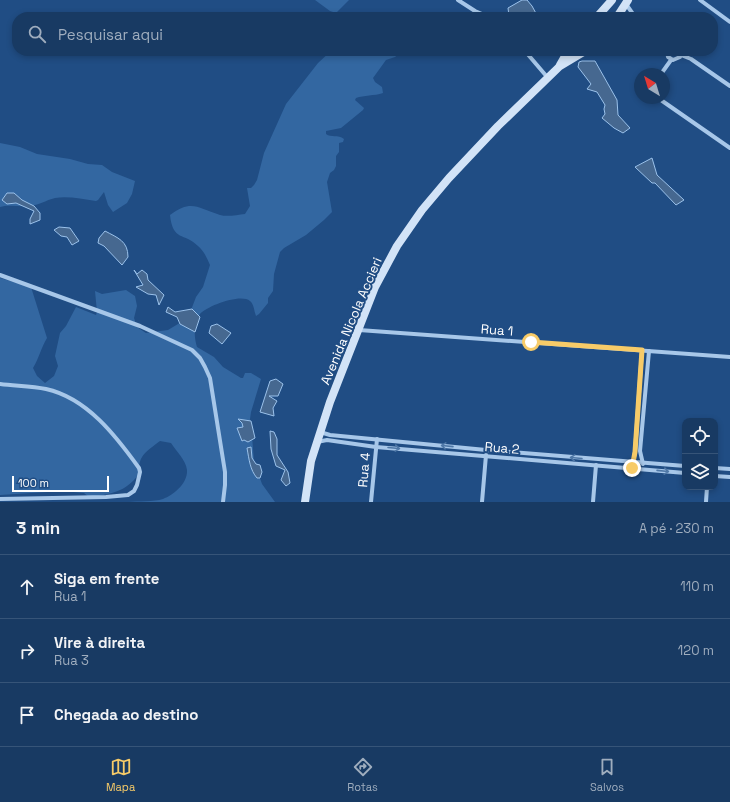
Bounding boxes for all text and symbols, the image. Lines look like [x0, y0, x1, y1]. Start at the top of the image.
search box [12, 12, 718, 56]
icon: search [26, 23, 48, 45]
text: Pesquisar aqui [58, 25, 163, 44]
north arrow [634, 68, 670, 104]
street label: Avenida Nicola Accieri [316, 255, 386, 387]
street label: Rua 1 [480, 320, 514, 340]
route start [522, 333, 540, 351]
map controls [682, 418, 718, 490]
button: locate [682, 418, 718, 454]
street label: Rua 2 [484, 438, 520, 458]
one-way arrow [441, 442, 454, 450]
one-way arrow [387, 445, 400, 452]
street label: Rua 4 [354, 452, 374, 488]
one-way arrow [570, 454, 583, 461]
button: layers [682, 454, 718, 490]
route end [623, 459, 641, 477]
one-way arrow [656, 467, 669, 475]
scale bar [12, 474, 109, 493]
text: 100 m [18, 476, 49, 490]
text: 3 min [16, 517, 60, 539]
text: A pé · 230 m [639, 520, 714, 537]
text: Siga em frente [54, 569, 160, 588]
icon: ahead [16, 576, 38, 598]
text: 110 m [680, 578, 714, 595]
text: Rua 1 [54, 588, 86, 605]
text: Vire à direita [54, 633, 145, 652]
icon: right [16, 640, 38, 662]
text: 120 m [678, 642, 714, 659]
text: Rua 3 [54, 652, 89, 669]
icon: arrive [16, 704, 38, 726]
text: Chegada ao destino [54, 705, 198, 724]
tab: Mapa [106, 756, 135, 794]
tab: Rotas [347, 756, 378, 794]
tab: Salvos [590, 756, 624, 794]

